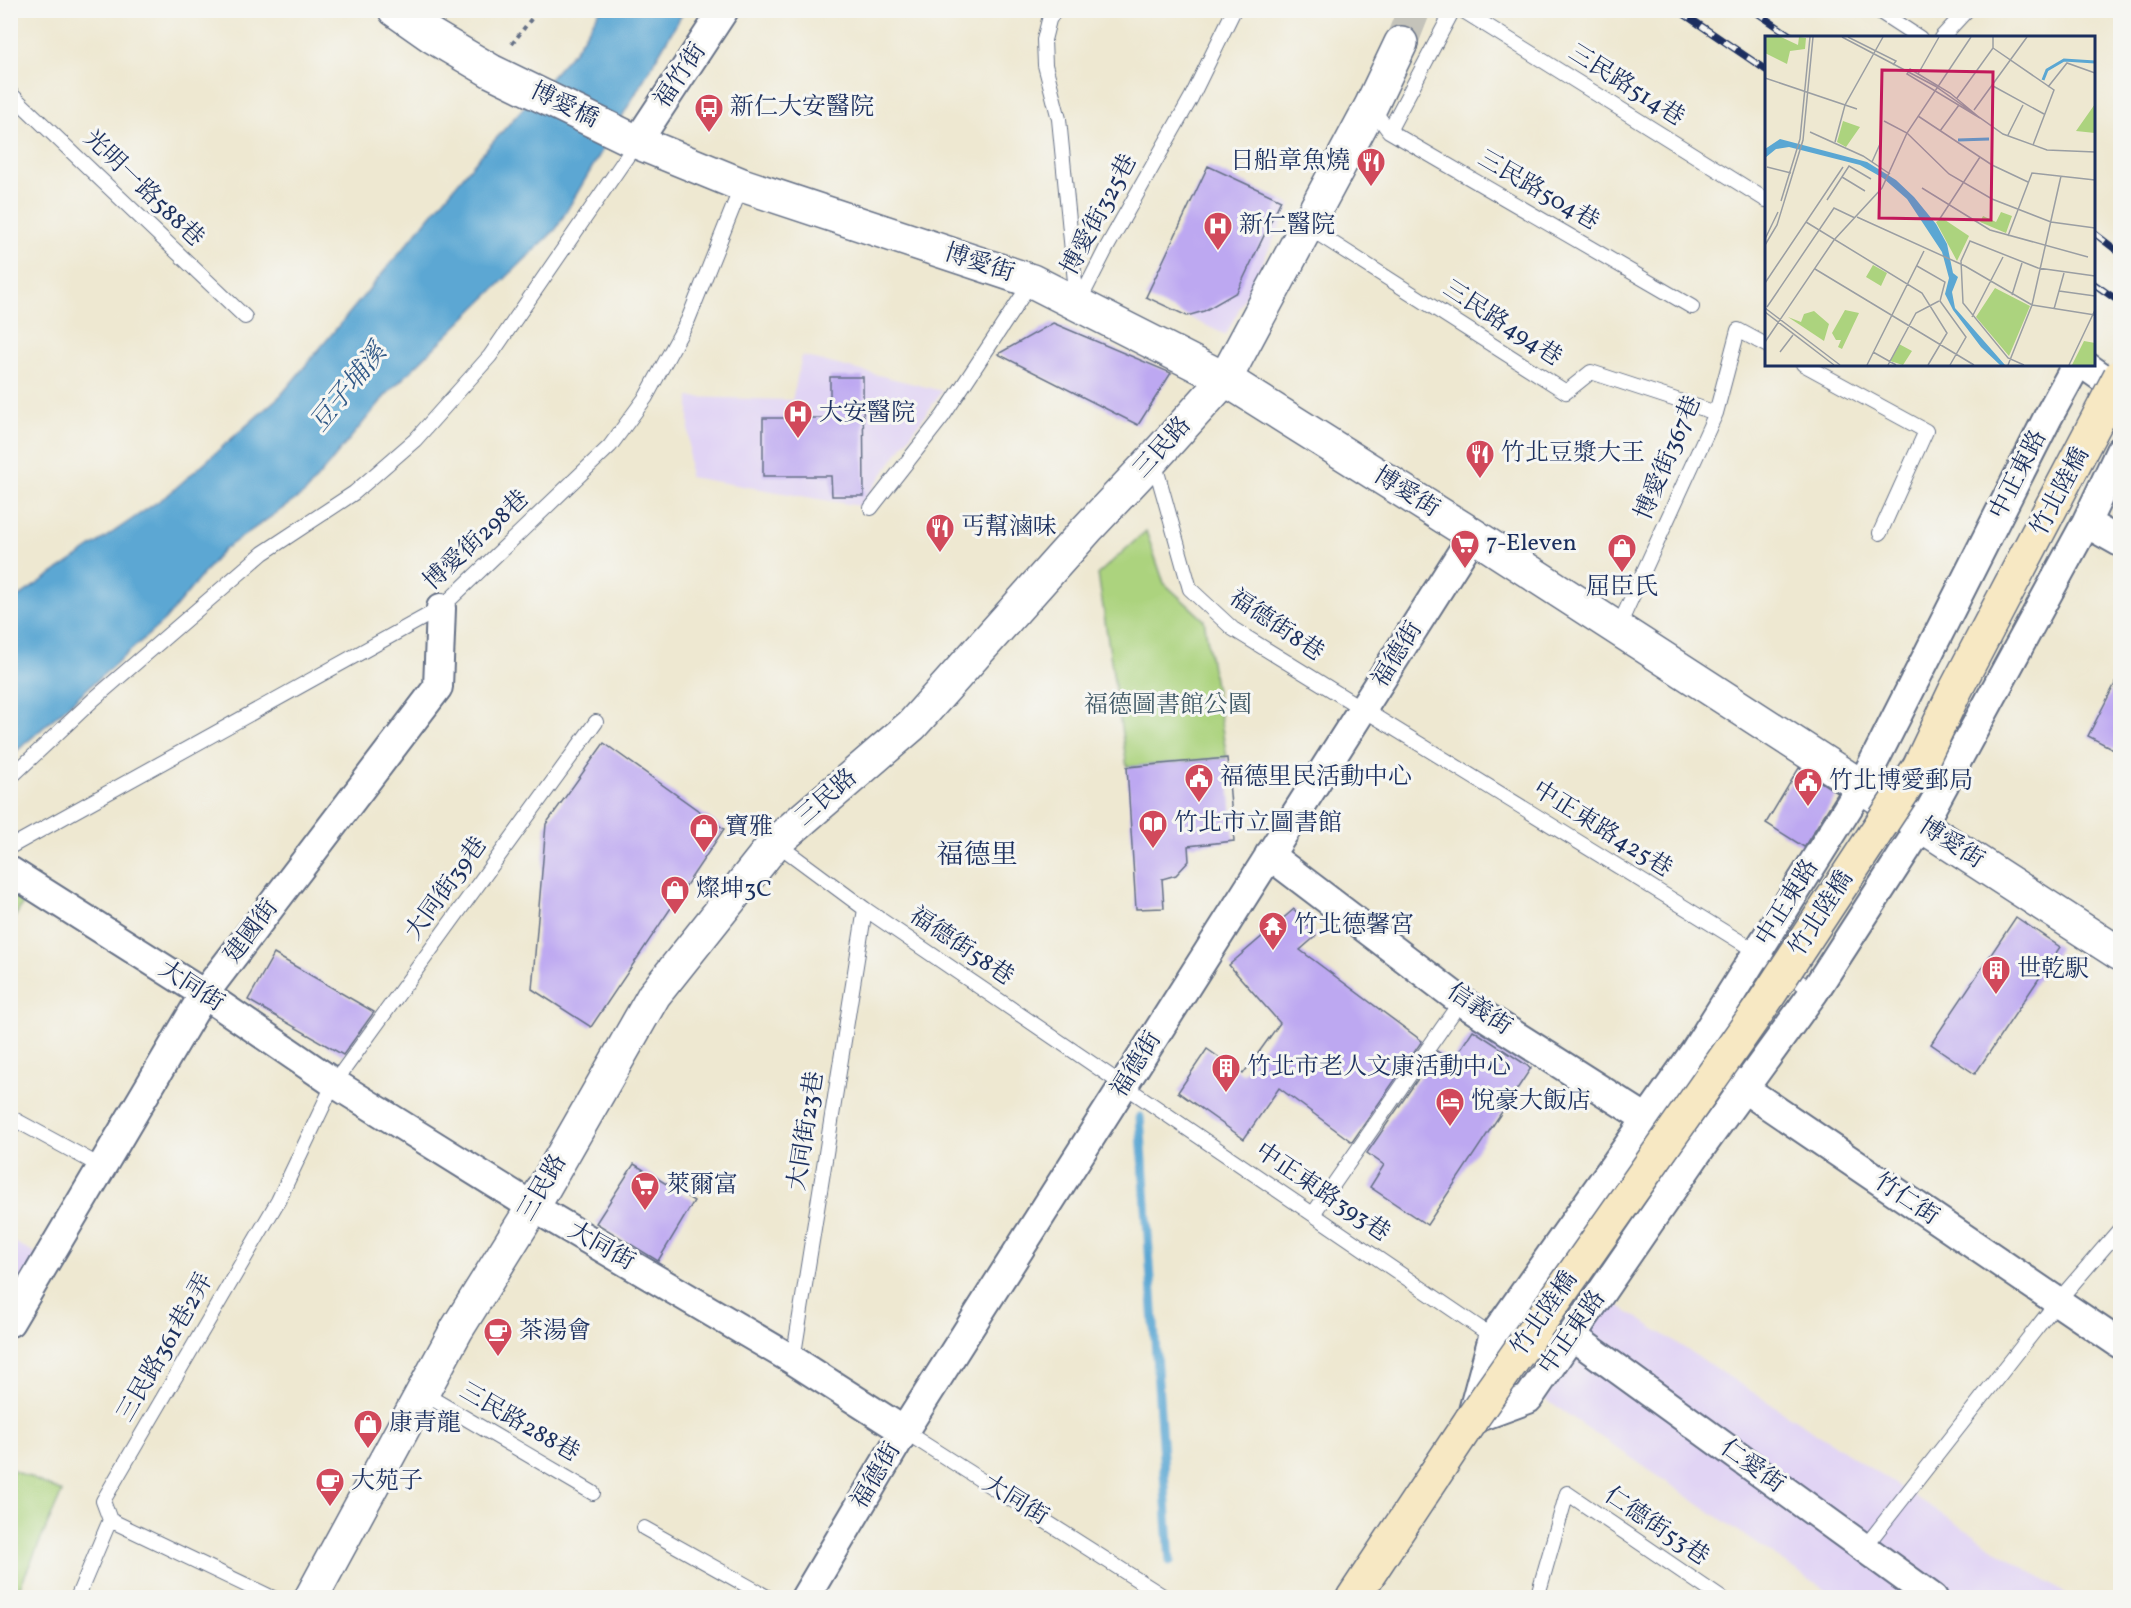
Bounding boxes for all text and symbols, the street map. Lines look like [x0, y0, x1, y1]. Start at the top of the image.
inset map [1765, 36, 2095, 366]
street label: 福竹街 [647, 37, 715, 115]
street label: 三民路514巷 [1561, 37, 1691, 135]
street label: 博愛橋 [524, 75, 604, 137]
place label: 新仁大安醫院 [730, 91, 874, 125]
bus stop icon: 新仁大安醫院 [693, 92, 725, 134]
street label: 光明一路588巷 [75, 123, 211, 255]
street label: 三民路504巷 [1471, 142, 1605, 240]
place label: 日船章魚燒 [1230, 145, 1350, 179]
restaurant icon: 日船章魚燒 [1355, 146, 1387, 188]
street label: 博愛街325巷 [1054, 148, 1146, 282]
place label: 新仁醫院 [1239, 209, 1335, 243]
hospital icon: 新仁醫院 [1202, 210, 1234, 252]
street label: 博愛街 [940, 237, 1018, 291]
street label: 三民路494巷 [1436, 273, 1568, 375]
water label: 豆子埔溪 [302, 334, 398, 440]
street label: 博愛街367巷 [1628, 391, 1710, 525]
place label: 大安醫院 [819, 397, 915, 431]
hospital icon: 大安醫院 [782, 398, 814, 440]
street label: 三民路 [1126, 410, 1200, 486]
street label: 中正東路 [1982, 425, 2056, 525]
place label: 竹北豆漿大王 [1501, 437, 1645, 471]
restaurant icon: 竹北豆漿大王 [1464, 438, 1496, 480]
street label: 竹北陸橋 [2023, 442, 2099, 542]
street label: 博愛街 [1366, 460, 1446, 526]
street label: 博愛街298巷 [417, 483, 537, 599]
place label: 丐幫滷味 [961, 511, 1057, 545]
restaurant icon: 丐幫滷味 [924, 512, 956, 554]
place label: 7-Eleven [1486, 527, 1577, 561]
supermarket icon: 7-Eleven [1449, 528, 1481, 570]
shop icon: 屈臣氏 [1606, 532, 1638, 574]
place label: 屈臣氏 [1586, 571, 1658, 605]
street label: 福德街8巷 [1222, 582, 1330, 670]
street label: 福德街 [1365, 615, 1431, 695]
park label: 福德圖書館公園 [1084, 689, 1252, 723]
place label: 福德里民活動中心 [1220, 761, 1412, 795]
street label: 三民路 [789, 762, 865, 834]
public building icon: 福德里民活動中心 [1183, 762, 1215, 804]
place label: 竹北博愛郵局 [1829, 765, 1973, 799]
public building icon: 竹北博愛郵局 [1792, 766, 1824, 808]
street label: 中正東路425巷 [1526, 774, 1678, 886]
place label: 竹北市立圖書館 [1174, 807, 1342, 841]
library icon: 竹北市立圖書館 [1137, 808, 1169, 850]
street label: 博愛街 [1912, 810, 1990, 878]
place label: 寶雅 [725, 811, 773, 845]
shop icon: 寶雅 [688, 812, 720, 854]
street label: 大同街39巷 [398, 830, 496, 948]
district label: 福德里 [937, 837, 1018, 875]
street label: 中正東路 [1748, 853, 1828, 953]
street label: 竹北陸橋 [1782, 864, 1862, 964]
place label: 燦坤3C [696, 873, 772, 907]
shop icon: 燦坤3C [659, 874, 691, 916]
street label: 建國街 [217, 893, 287, 971]
street label: 福德街58巷 [902, 899, 1020, 995]
place label: 竹北德馨宮 [1294, 909, 1414, 943]
temple icon: 竹北德馨宮 [1257, 910, 1289, 952]
street label: 大同街 [152, 953, 230, 1021]
place label: 世乾駅 [2017, 953, 2089, 987]
building icon: 世乾駅 [1980, 954, 2012, 996]
street label: 信義街 [1440, 976, 1518, 1044]
street label: 福德街 [1104, 1025, 1170, 1105]
place label: 竹北市老人文康活動中心 [1247, 1051, 1511, 1085]
building icon: 竹北市老人文康活動中心 [1210, 1052, 1242, 1094]
street label: 大同街23巷 [781, 1069, 833, 1193]
place label: 悅豪大飯店 [1471, 1085, 1591, 1119]
hotel icon: 悅豪大飯店 [1434, 1086, 1466, 1128]
street label: 中正東路393巷 [1248, 1135, 1396, 1251]
street label: 三民路 [510, 1148, 576, 1228]
street label: 竹仁街 [1867, 1166, 1945, 1234]
place label: 萊爾富 [666, 1169, 738, 1203]
supermarket icon: 萊爾富 [629, 1170, 661, 1212]
street label: 大同街 [561, 1214, 641, 1280]
street label: 竹北陸橋 [1504, 1265, 1586, 1363]
street label: 三民路361巷2弄 [110, 1267, 222, 1429]
street label: 中正東路 [1532, 1284, 1614, 1382]
place label: 茶湯會 [519, 1315, 591, 1349]
cafe icon: 茶湯會 [482, 1316, 514, 1358]
street label: 三民路288巷 [453, 1375, 585, 1471]
place label: 康青龍 [389, 1407, 461, 1441]
shop icon: 康青龍 [352, 1408, 384, 1450]
street label: 仁愛街 [1713, 1432, 1791, 1502]
street label: 福德街 [844, 1436, 910, 1516]
place label: 大苑子 [351, 1465, 423, 1499]
cafe icon: 大苑子 [314, 1466, 346, 1508]
street label: 大同街 [975, 1468, 1055, 1534]
street label: 仁德街53巷 [1597, 1479, 1715, 1575]

